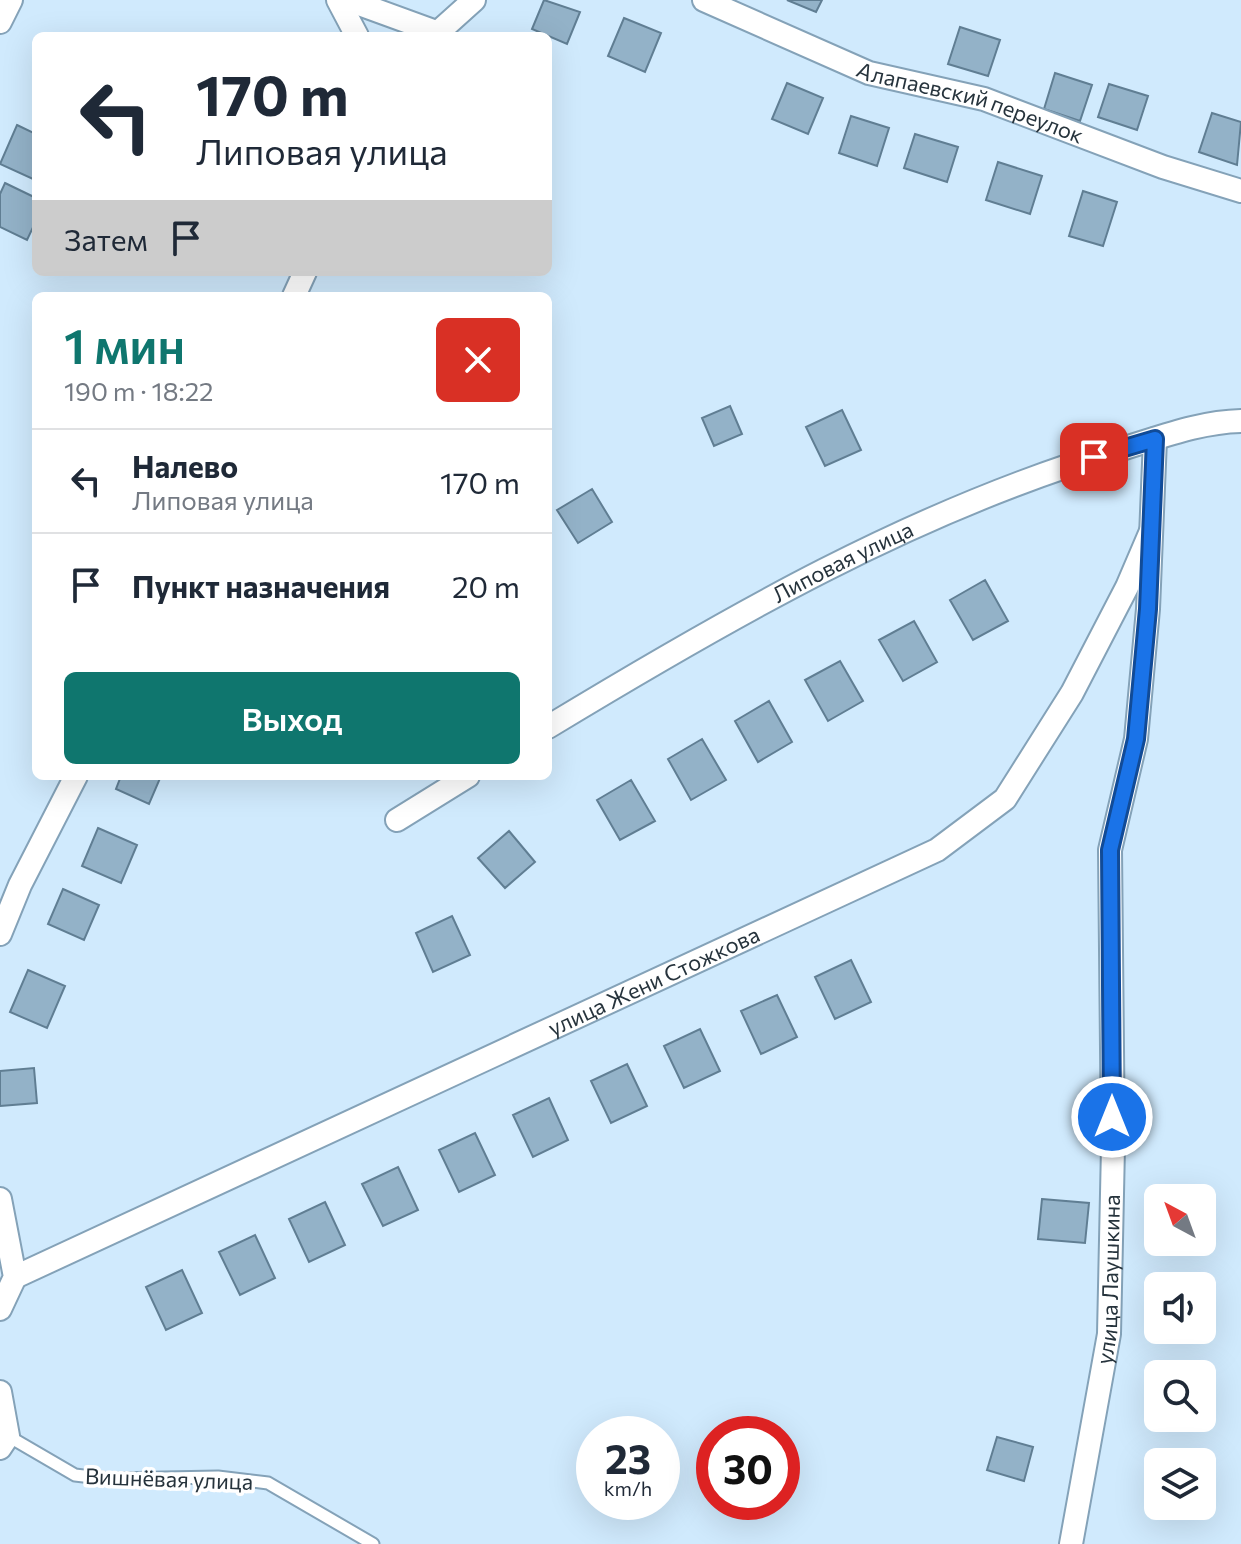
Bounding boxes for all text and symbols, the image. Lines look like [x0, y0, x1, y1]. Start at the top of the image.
street label: Алапаевский переулок [853, 55, 1088, 149]
text: 170 m [196, 59, 349, 128]
icon: left [64, 64, 168, 168]
text: Липовая улица [196, 128, 448, 172]
icon: arrive [164, 216, 208, 260]
text: Затем [64, 220, 148, 257]
text: 1 мин [64, 315, 185, 374]
button: close [436, 318, 520, 402]
text: 190 m · 18:22 [64, 375, 214, 406]
pin [1060, 423, 1128, 491]
icon: arrive [1072, 435, 1116, 479]
text: Налево [132, 447, 238, 484]
icon: left [64, 459, 108, 503]
text: 170 m [440, 463, 520, 500]
text: Липовая улица [132, 484, 314, 515]
street label: Липовая улица [767, 515, 917, 608]
icon: arrive [64, 563, 108, 607]
text: Пункт назначения [132, 567, 390, 604]
text: 20 m [452, 567, 520, 604]
button: Выход [64, 672, 520, 764]
street label: улица Жени Стожкова [544, 920, 764, 1041]
position arrow [1070, 1075, 1154, 1159]
north arrow [1144, 1184, 1216, 1256]
map controls [1144, 1184, 1216, 1520]
street label: улица Лаушкина [1090, 1194, 1125, 1366]
button: sound [1144, 1272, 1216, 1344]
button: search [1144, 1360, 1216, 1432]
speed limit sign: 30 [696, 1416, 800, 1520]
text: 23 [605, 1433, 651, 1482]
button: layers [1144, 1448, 1216, 1520]
street label: Вишнёвая улица [84, 1462, 254, 1495]
text: km/h [604, 1476, 652, 1500]

